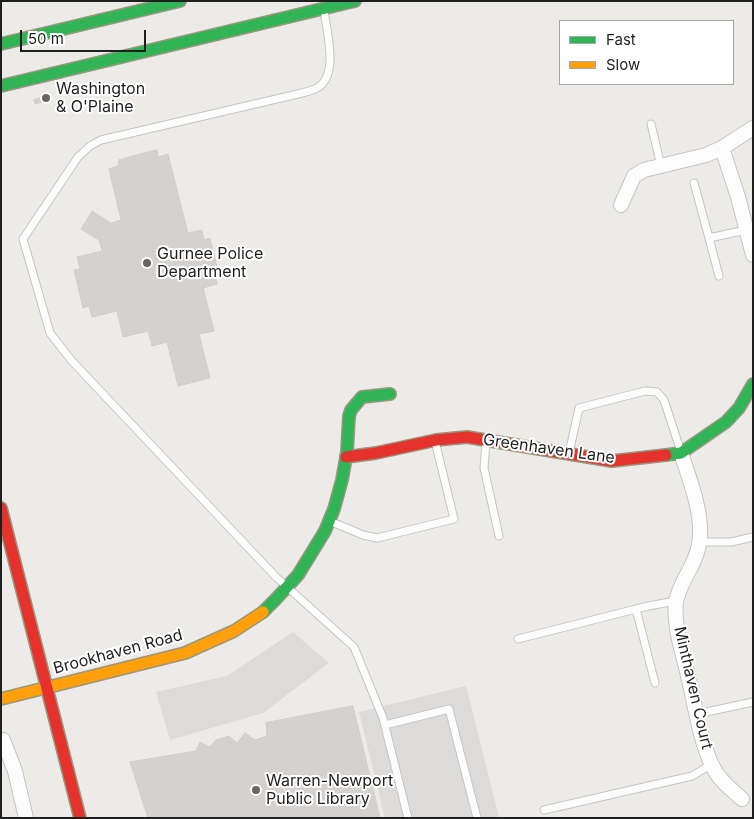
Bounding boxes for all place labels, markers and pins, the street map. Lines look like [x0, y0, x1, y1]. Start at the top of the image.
place label: Washington & O'Plaine [56, 79, 145, 117]
marker: Washington & O'Plaine [40, 92, 52, 104]
place label: Gurnee Police Department [157, 244, 263, 282]
marker: Gurnee Police Department [141, 257, 153, 269]
place label: Warren-Newport Public Library [266, 771, 393, 809]
marker: Warren-Newport Public Library [250, 784, 262, 796]

